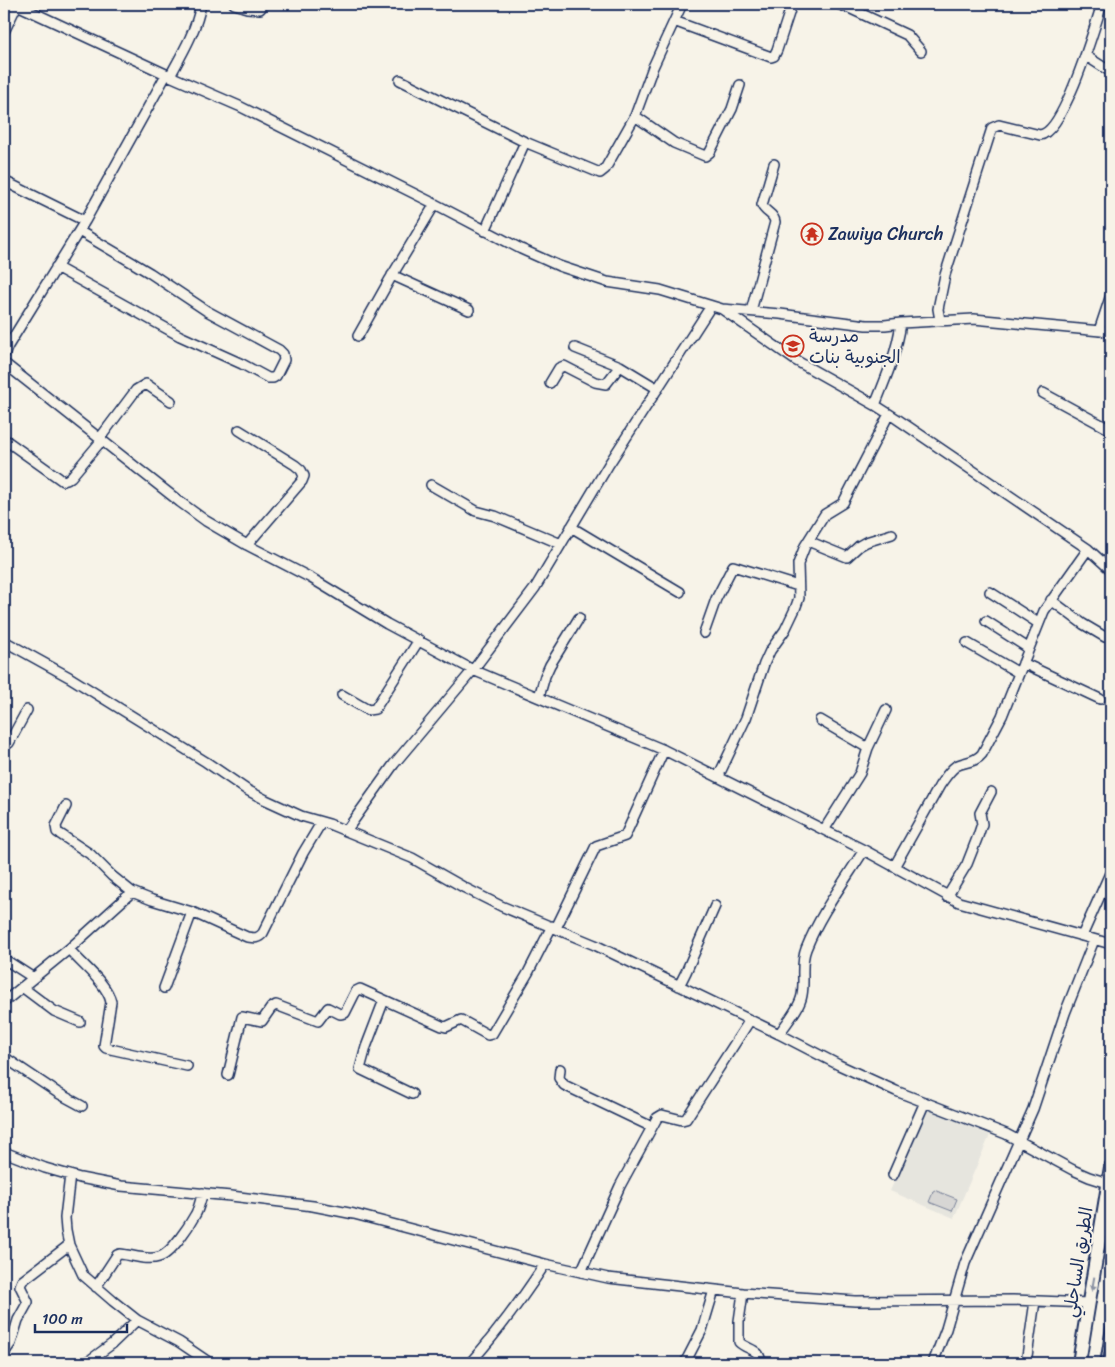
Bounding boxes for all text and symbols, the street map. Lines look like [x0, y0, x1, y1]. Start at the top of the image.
place label: Zawiya Church [828, 218, 943, 250]
temple icon: Zawiya Church [800, 222, 824, 246]
place label: مدرسة الجنوبية بنات [809, 320, 901, 373]
school or university icon: مدرسة الجنوبية بنات [781, 334, 805, 358]
street label: الطريق الساحلي [1053, 1204, 1103, 1320]
one-way arrow [1088, 1276, 1096, 1292]
scale bar [35, 1302, 128, 1334]
text: 100 m [42, 1306, 83, 1332]

